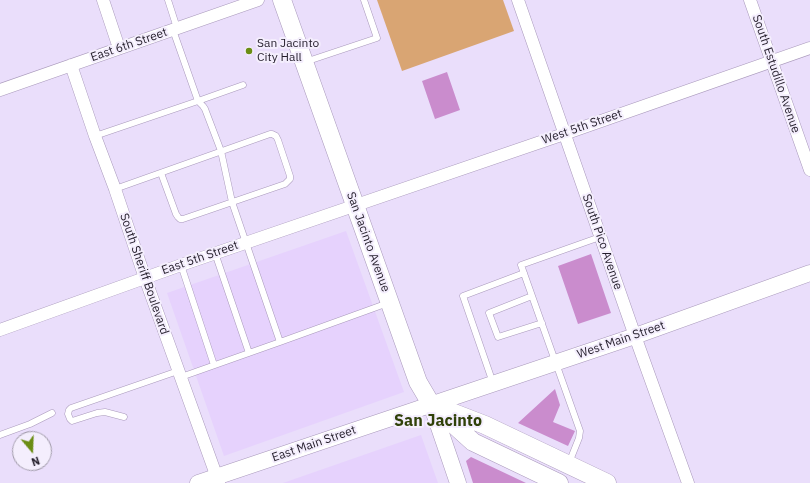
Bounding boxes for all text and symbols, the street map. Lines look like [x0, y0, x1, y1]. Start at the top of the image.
street label: South Estudillo Avenue [749, 13, 803, 135]
street label: East 6th Street [89, 25, 169, 65]
place label: San Jacinto City Hall [257, 37, 319, 65]
marker: San Jacinto City Hall [244, 46, 254, 56]
street label: West 5th Street [540, 107, 624, 147]
street label: San Jacinto Avenue [343, 190, 393, 294]
street label: South Pico Avenue [579, 192, 625, 292]
street label: South Sheriff Boulevard [116, 211, 172, 337]
street label: East 5th Street [160, 238, 240, 278]
street label: West Main Street [575, 318, 667, 362]
district label: San Jacinto [394, 411, 482, 431]
street label: East Main Street [270, 423, 358, 465]
north arrow [12, 431, 52, 471]
text: N [30, 453, 42, 469]

